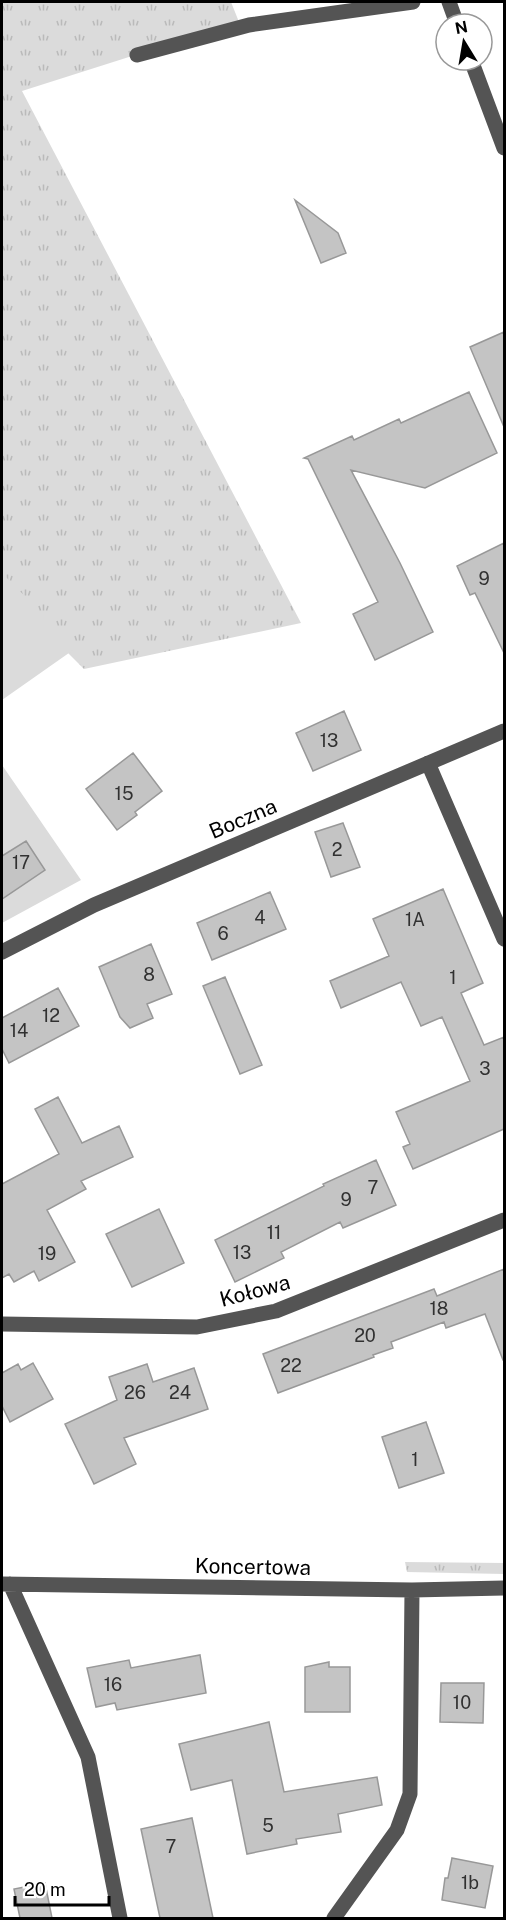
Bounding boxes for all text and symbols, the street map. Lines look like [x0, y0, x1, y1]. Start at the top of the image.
north arrow [434, 12, 494, 72]
text: N [453, 17, 469, 38]
house number: 9 [478, 568, 490, 589]
house number: 13 [320, 730, 338, 751]
house number: 15 [115, 783, 133, 804]
street label: Boczna [205, 793, 280, 844]
house number: 2 [332, 839, 342, 860]
house number: 17 [12, 852, 30, 873]
house number: 4 [254, 907, 266, 928]
house number: 1A [405, 909, 425, 930]
house number: 6 [217, 923, 229, 944]
house number: 8 [143, 964, 155, 985]
house number: 1 [449, 967, 457, 988]
house number: 12 [42, 1005, 60, 1026]
house number: 14 [10, 1020, 28, 1041]
house number: 3 [479, 1058, 491, 1079]
house number: 7 [368, 1177, 378, 1198]
house number: 9 [340, 1189, 352, 1210]
house number: 11 [267, 1222, 281, 1243]
house number: 13 [233, 1242, 251, 1263]
house number: 19 [38, 1243, 56, 1264]
street label: Kołowa [217, 1269, 293, 1312]
house number: 18 [430, 1298, 448, 1319]
house number: 20 [354, 1325, 376, 1346]
house number: 22 [280, 1355, 302, 1376]
house number: 26 [124, 1382, 146, 1403]
house number: 24 [169, 1382, 191, 1403]
house number: 1 [411, 1449, 419, 1470]
street label: Koncertowa [195, 1553, 311, 1580]
house number: 16 [104, 1674, 122, 1695]
house number: 10 [453, 1692, 471, 1713]
house number: 5 [262, 1815, 274, 1836]
house number: 7 [166, 1836, 176, 1857]
scale bar [15, 1869, 110, 1907]
house number: 1b [461, 1872, 479, 1893]
text: 20 m [24, 1879, 66, 1900]

